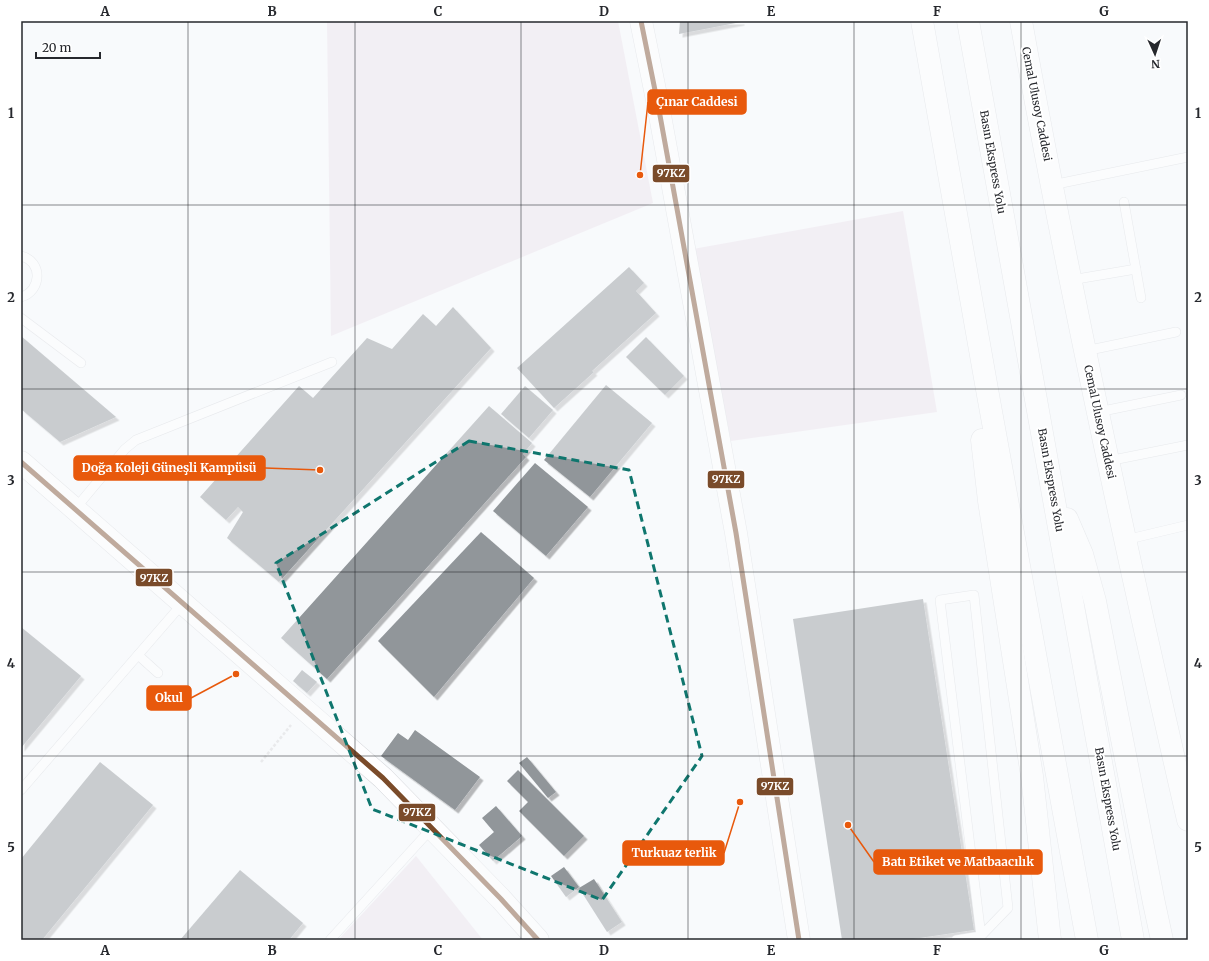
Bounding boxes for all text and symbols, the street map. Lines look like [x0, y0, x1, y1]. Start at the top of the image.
text: A [99, 3, 110, 20]
text: B [267, 3, 277, 20]
text: C [434, 3, 443, 20]
text: D [599, 3, 609, 20]
text: E [767, 3, 776, 20]
text: F [933, 3, 941, 20]
text: G [1099, 3, 1109, 20]
scale bar [36, 34, 100, 60]
north arrow [1135, 34, 1175, 74]
text: 20 m [42, 40, 71, 55]
street label: Cemal Ulusoy Caddesi [1019, 46, 1055, 163]
text: N [1151, 57, 1160, 71]
callout: Çınar Caddesi [648, 90, 746, 114]
text: Çınar Caddesi [656, 94, 738, 109]
text: 1 [8, 105, 14, 122]
text: 1 [1195, 105, 1201, 122]
street label: Basın Ekspress Yolu [977, 109, 1009, 215]
line badge: 97KZ [652, 164, 690, 183]
text: 97KZ [657, 166, 685, 180]
text: 2 [7, 289, 15, 306]
text: 2 [1194, 289, 1202, 306]
street label: Cemal Ulusoy Caddesi [1081, 364, 1119, 481]
street label: Basın Ekspress Yolu [1035, 427, 1067, 533]
callout: Doğa Koleji Güneşli Kampüsü [74, 456, 265, 480]
text: Doğa Koleji Güneşli Kampüsü [82, 460, 257, 475]
line badge: 97KZ [707, 470, 745, 489]
text: 3 [7, 472, 15, 489]
text: 97KZ [712, 472, 740, 486]
text: 3 [1194, 472, 1202, 489]
line badge: 97KZ [135, 568, 173, 587]
text: 97KZ [140, 571, 168, 585]
text: 4 [7, 655, 16, 672]
text: 4 [1194, 655, 1203, 672]
callout: Okul [147, 686, 191, 710]
text: Okul [155, 690, 183, 705]
street label: Basın Ekspress Yolu [1092, 746, 1124, 852]
line badge: 97KZ [756, 777, 794, 796]
text: 97KZ [761, 779, 789, 793]
line badge: 97KZ [398, 803, 436, 822]
text: 97KZ [403, 805, 431, 819]
text: 5 [7, 839, 15, 856]
text: 5 [1194, 839, 1202, 856]
callout: Turkuaz terlik [623, 841, 724, 865]
text: Turkuaz terlik [631, 845, 717, 860]
callout: Batı Etiket ve Matbaacılık [874, 850, 1042, 874]
text: Batı Etiket ve Matbaacılık [882, 854, 1034, 869]
text: A [99, 942, 110, 959]
text: B [267, 942, 277, 959]
text: C [434, 942, 443, 959]
text: D [599, 942, 609, 959]
text: E [767, 942, 776, 959]
text: F [933, 942, 941, 959]
text: G [1099, 942, 1109, 959]

